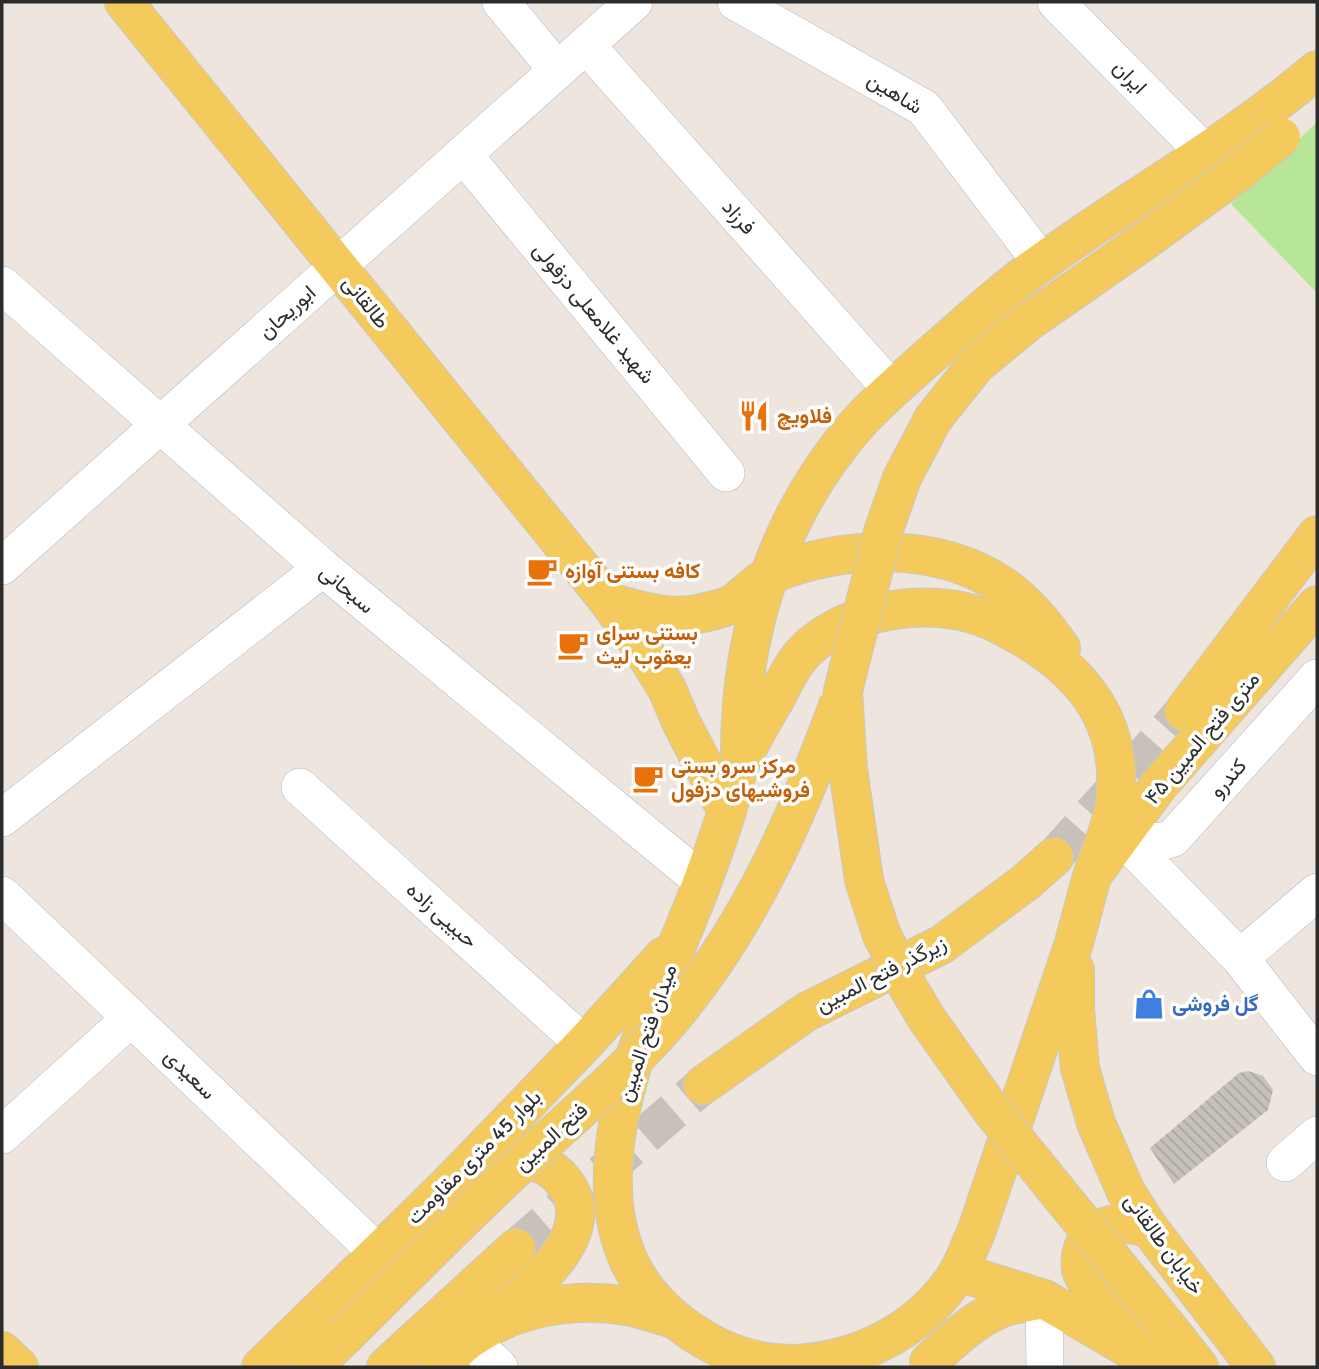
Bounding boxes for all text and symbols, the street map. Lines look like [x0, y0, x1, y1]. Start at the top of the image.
street label: ایران [1107, 54, 1153, 100]
street label: شاهین [863, 66, 927, 120]
street label: فرزاد [717, 194, 761, 240]
street label: شهید غلامعلی دزفولی [527, 237, 661, 389]
street label: طالقانی [337, 270, 395, 334]
street label: ابوریحان [253, 280, 321, 344]
restaurant icon: فلاویچ [737, 399, 771, 433]
place label: فلاویچ [777, 403, 832, 430]
cafe icon: کافه بستنی آوازه [525, 554, 559, 588]
place label: کافه بستنی آوازه [565, 558, 700, 584]
street label: سبحانی [314, 559, 380, 619]
place label: بستنی سرای یعقوب لیث [596, 620, 698, 670]
cafe icon: بستنی سرای یعقوب لیث [556, 628, 590, 662]
street label: ۴۵ متری فتح المبین [1139, 666, 1266, 810]
place label: مرکز سرو بستی فروشیهای دزفول [671, 753, 810, 803]
street label: کندرو [1204, 753, 1252, 803]
cafe icon: مرکز سرو بستی فروشیهای دزفول [631, 761, 665, 795]
street label: حبیبی زاده [401, 876, 483, 954]
street label: زیرگذر فتح المبین [811, 930, 951, 1019]
street label: میدان فتح المبین [611, 961, 684, 1105]
shop icon: گل فروشی [1132, 987, 1166, 1021]
place label: گل فروشی [1172, 991, 1259, 1017]
street label: سعیدی [159, 1043, 221, 1105]
street label: بلوار 45 متری مقاومت [401, 1084, 547, 1230]
street label: فتح المبین [509, 1097, 594, 1177]
street label: خیابان طالقانی [1119, 1188, 1209, 1300]

